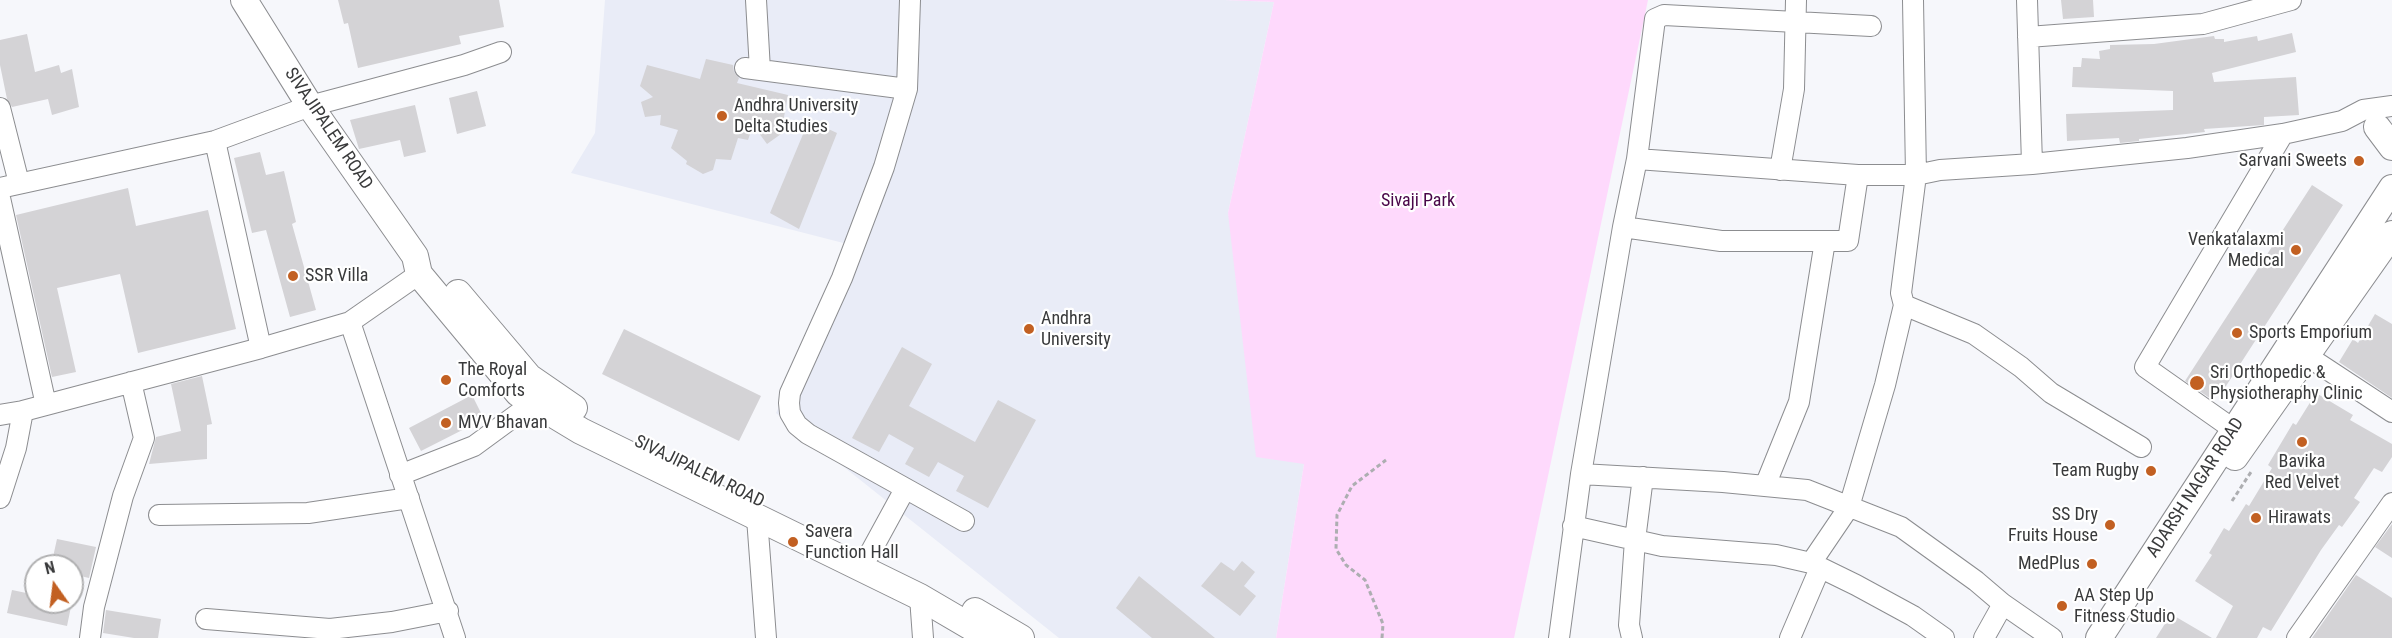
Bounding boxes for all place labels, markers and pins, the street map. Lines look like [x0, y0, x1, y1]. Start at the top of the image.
place label: Andhra University Delta Studies [734, 95, 858, 138]
marker: Andhra University Delta Studies [715, 109, 729, 123]
place label: Sarvani Sweets [2239, 150, 2347, 172]
marker: Sarvani Sweets [2352, 154, 2366, 168]
place label: Venkatalaxmi Medical [2188, 229, 2284, 272]
marker: Venkatalaxmi Medical [2289, 243, 2303, 257]
place label: SSR Villa [305, 265, 368, 287]
marker: SSR Villa [286, 269, 300, 283]
place label: Andhra University [1041, 308, 1111, 350]
marker: Andhra University [1022, 322, 1036, 336]
place label: Sports Emporium [2249, 322, 2372, 344]
marker: Sports Emporium [2230, 326, 2244, 340]
place label: The Royal Comforts [458, 359, 527, 401]
place label: Sri Orthopedic & Physiotheraphy Clinic [2210, 362, 2363, 404]
marker: The Royal Comforts [439, 373, 453, 387]
marker: Sri Orthopedic & Physiotheraphy Clinic [2188, 374, 2206, 392]
place label: MVV Bhavan [458, 412, 548, 434]
marker: MVV Bhavan [439, 416, 453, 430]
marker: Bavika Red Velvet [2295, 435, 2309, 449]
place label: Bavika Red Velvet [2265, 451, 2339, 494]
place label: Team Rugby [2052, 460, 2139, 482]
marker: Team Rugby [2144, 464, 2158, 478]
place label: SS Dry Fruits House [2008, 504, 2098, 546]
place label: Hirawats [2268, 507, 2331, 529]
marker: Hirawats [2249, 511, 2263, 525]
marker: SS Dry Fruits House [2103, 518, 2117, 532]
place label: Savera Function Hall [805, 521, 899, 564]
marker: Savera Function Hall [786, 535, 800, 549]
place label: MedPlus [2018, 553, 2080, 575]
marker: MedPlus [2085, 557, 2099, 571]
place label: AA Step Up Fitness Studio [2074, 585, 2175, 628]
marker: AA Step Up Fitness Studio [2055, 599, 2069, 613]

